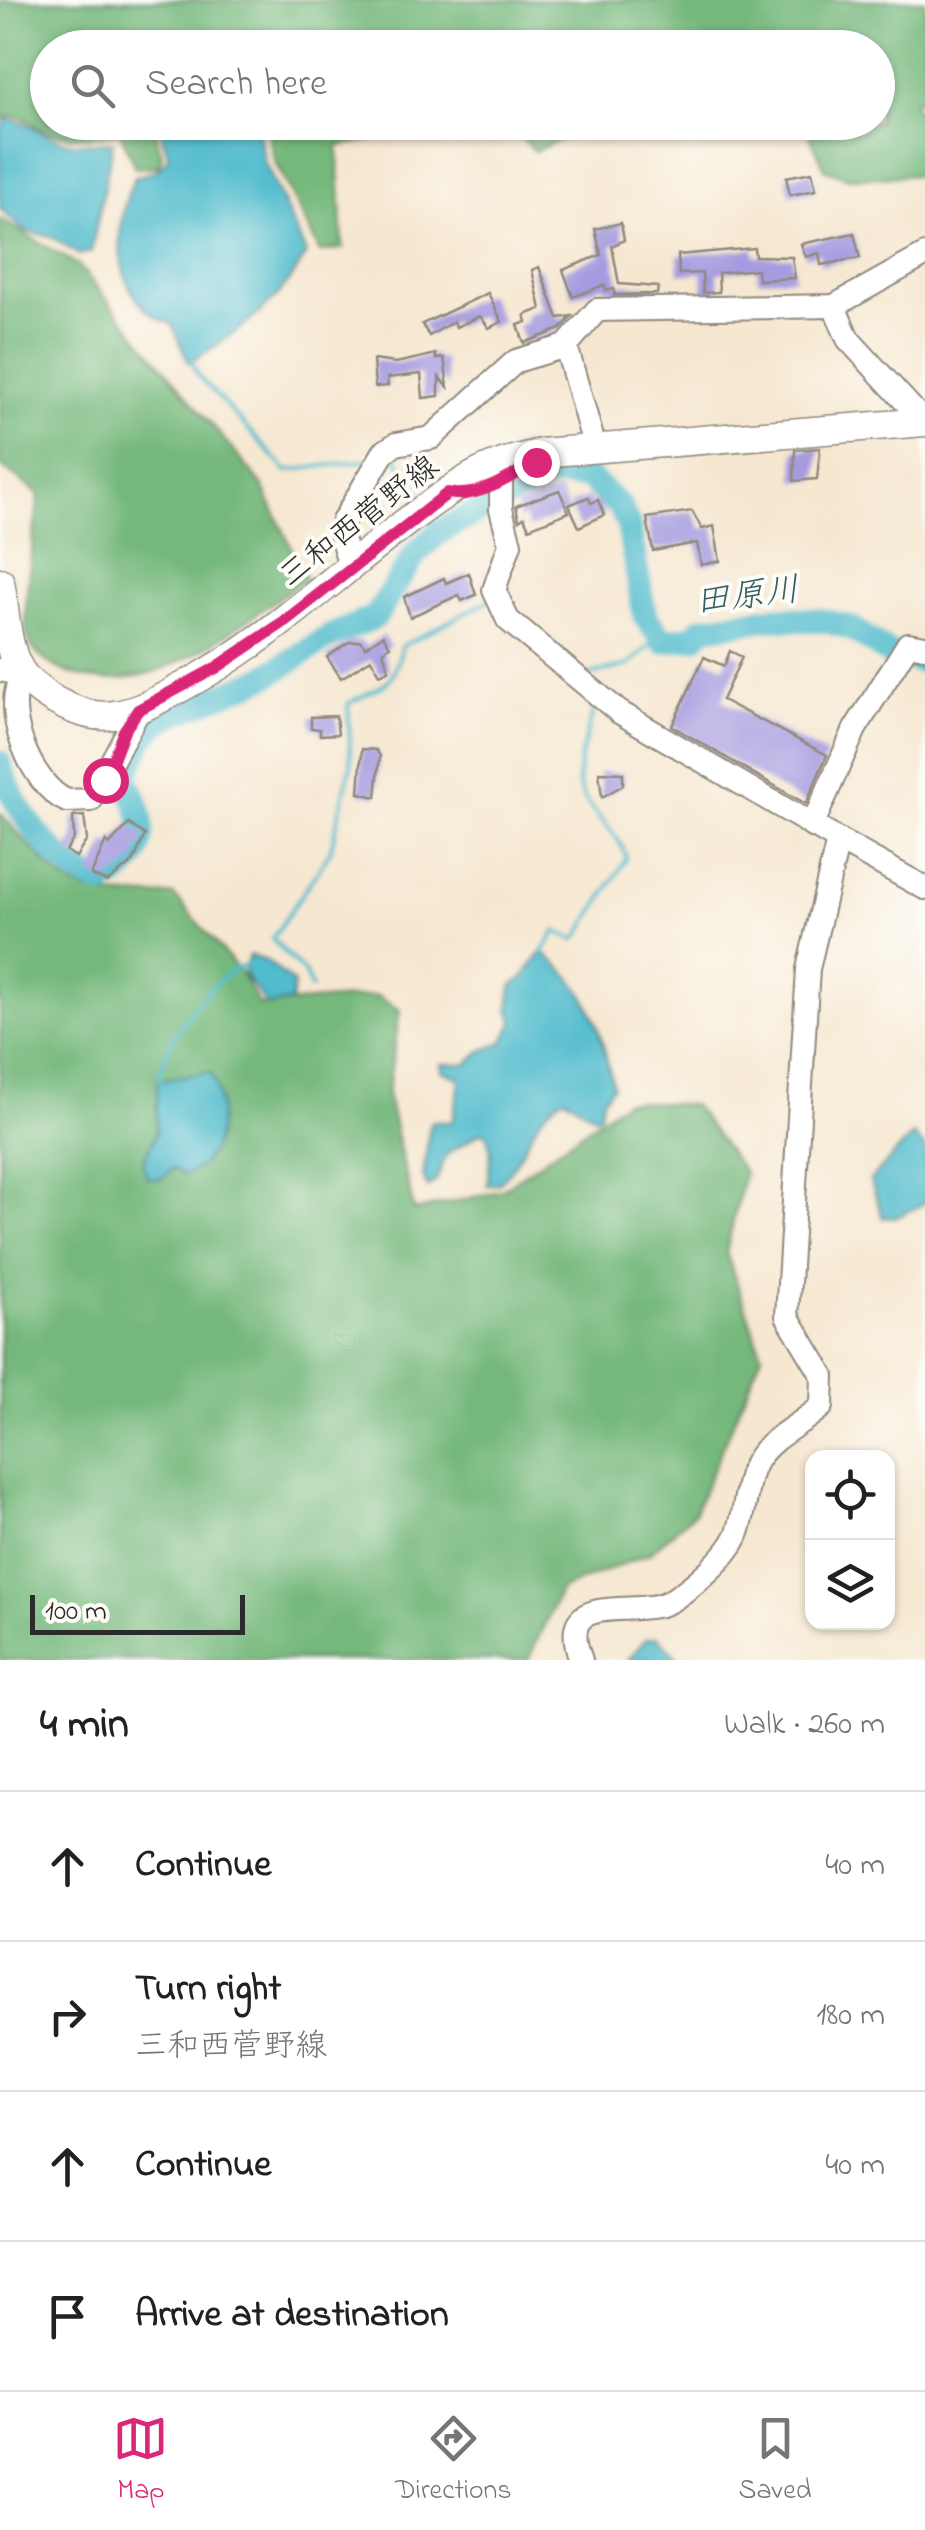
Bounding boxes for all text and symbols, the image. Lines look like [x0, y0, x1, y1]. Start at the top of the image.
search box [30, 30, 895, 140]
text: Search here [145, 57, 327, 113]
icon: search [65, 58, 120, 113]
route end [514, 440, 560, 486]
street label: 三和西菅野線 [270, 445, 450, 600]
water label: 田原川 [692, 566, 803, 629]
route start [83, 758, 129, 804]
map controls [805, 1450, 895, 1630]
button: locate [805, 1450, 895, 1540]
button: layers [805, 1540, 895, 1630]
scale bar [30, 1590, 245, 1634]
text: 100 m [45, 1592, 107, 1633]
text: 4 min [40, 1695, 129, 1756]
text: Walk · 260 m [724, 1702, 885, 1749]
text: Continue [135, 1838, 271, 1894]
icon: ahead [40, 1839, 95, 1894]
text: 40 m [825, 1843, 885, 1890]
text: Turn right [135, 1962, 281, 2018]
icon: right [40, 1989, 95, 2044]
text: 180 m [816, 1993, 885, 2040]
text: 三和西菅野線 [135, 2024, 327, 2071]
text: Continue [135, 2138, 271, 2194]
icon: ahead [40, 2139, 95, 2194]
text: 40 m [825, 2143, 885, 2190]
text: Arrive at destination [135, 2288, 449, 2344]
icon: arrive [40, 2289, 95, 2344]
tab: Map [113, 2411, 168, 2512]
tab: Directions [395, 2411, 512, 2512]
tab: Saved [739, 2411, 812, 2512]

